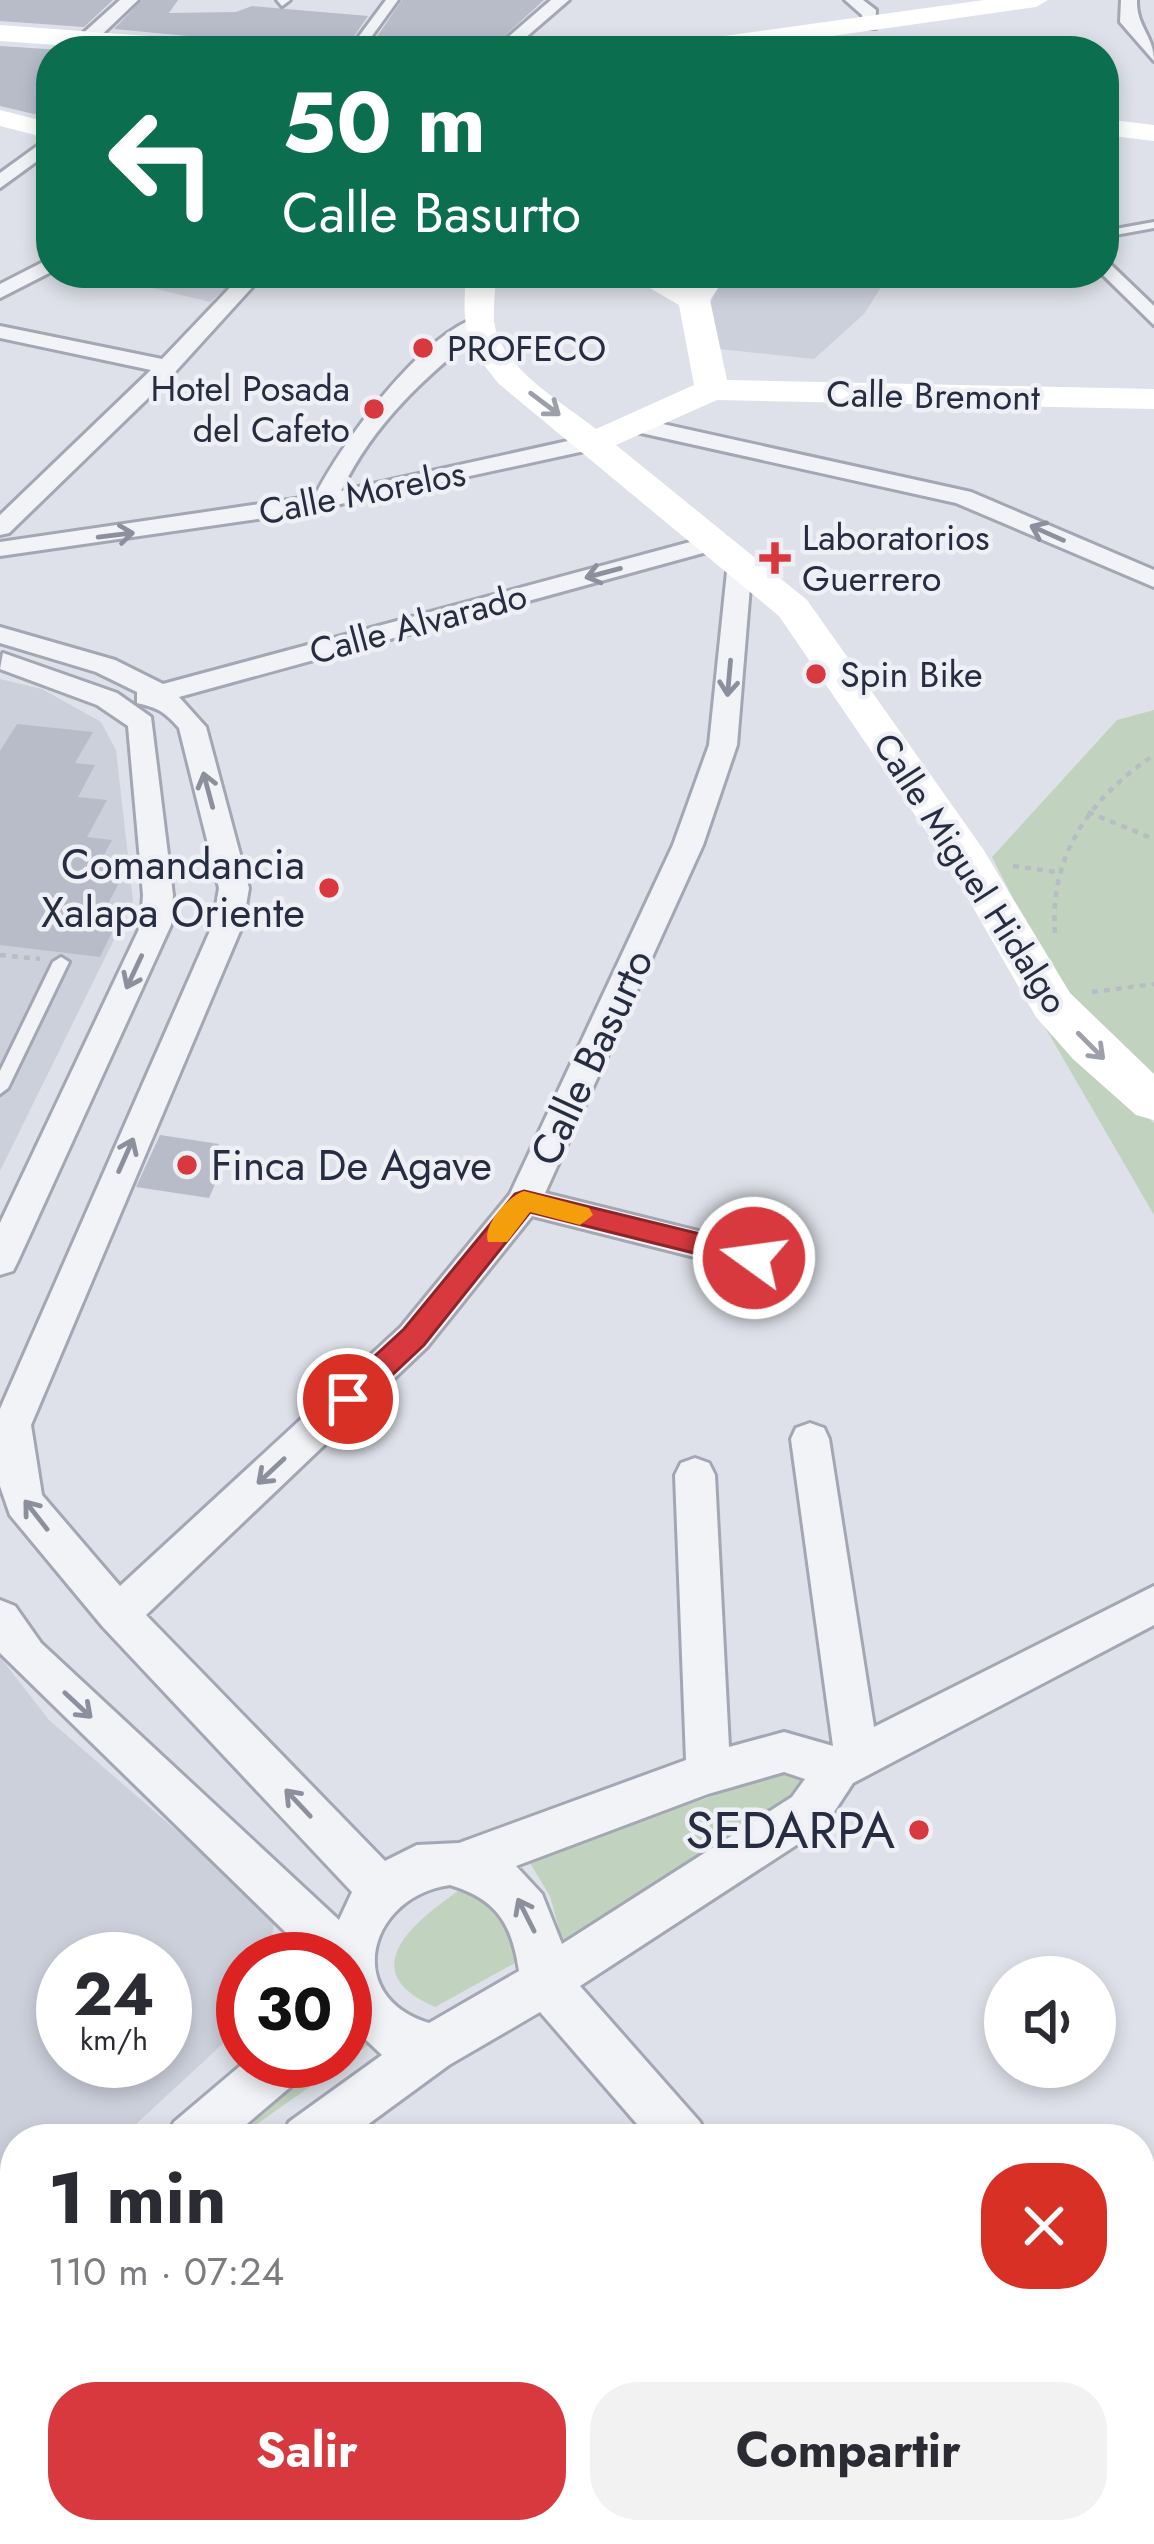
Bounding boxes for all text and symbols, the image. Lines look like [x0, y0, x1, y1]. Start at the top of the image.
text: 50 m [282, 62, 486, 184]
icon: left [84, 84, 240, 240]
text: Calle Basurto [282, 174, 581, 252]
place label: PROFECO [447, 322, 606, 374]
marker: PROFECO [410, 335, 436, 361]
place label: Hotel Posada del Cafeto [150, 362, 350, 455]
street label: Calle Bremont [826, 367, 1041, 423]
one-way arrow [529, 390, 561, 416]
marker: Hotel Posada del Cafeto [361, 396, 387, 422]
street label: Calle Morelos [254, 446, 470, 538]
place label: Laboratorios Guerrero [802, 511, 990, 604]
one-way arrow [1029, 521, 1066, 542]
one-way arrow [96, 524, 135, 546]
marker: Laboratorios Guerrero [759, 542, 791, 574]
one-way arrow [585, 563, 623, 585]
street label: Calle Alvarado [304, 569, 532, 677]
place label: Spin Bike [840, 648, 983, 700]
one-way arrow [717, 658, 740, 697]
marker: Spin Bike [803, 661, 829, 687]
street label: Calle Miguel Hidalgo [861, 723, 1081, 1023]
one-way arrow [196, 772, 218, 810]
place label: Comandancia Xalapa Oriente [41, 834, 305, 943]
marker: Comandancia Xalapa Oriente [316, 875, 342, 901]
street label: Calle Basurto [515, 939, 668, 1175]
one-way arrow [122, 953, 144, 989]
one-way arrow [1076, 1031, 1105, 1060]
place label: Finca De Agave [211, 1135, 492, 1196]
one-way arrow [117, 1137, 139, 1173]
marker: Finca De Agave [174, 1152, 200, 1178]
position arrow [691, 1195, 817, 1321]
pin [297, 1348, 399, 1450]
icon: arrive [315, 1366, 381, 1432]
one-way arrow [256, 1457, 286, 1485]
one-way arrow [23, 1500, 50, 1532]
one-way arrow [62, 1690, 92, 1719]
one-way arrow [285, 1789, 313, 1819]
place label: SEDARPA [686, 1793, 895, 1867]
marker: SEDARPA [906, 1817, 932, 1843]
one-way arrow [513, 1897, 536, 1933]
speed limit sign: 30 [216, 1932, 372, 2088]
text: 24 [73, 1951, 155, 2038]
map controls [984, 1956, 1116, 2088]
button: sound [984, 1956, 1116, 2088]
text: km/h [80, 2018, 148, 2061]
text: 1 min [48, 2146, 227, 2250]
button: close [981, 2163, 1107, 2289]
text: 110 m · 07:24 [48, 2243, 284, 2300]
button: Salir [48, 2382, 566, 2520]
button: Compartir [590, 2382, 1107, 2520]

